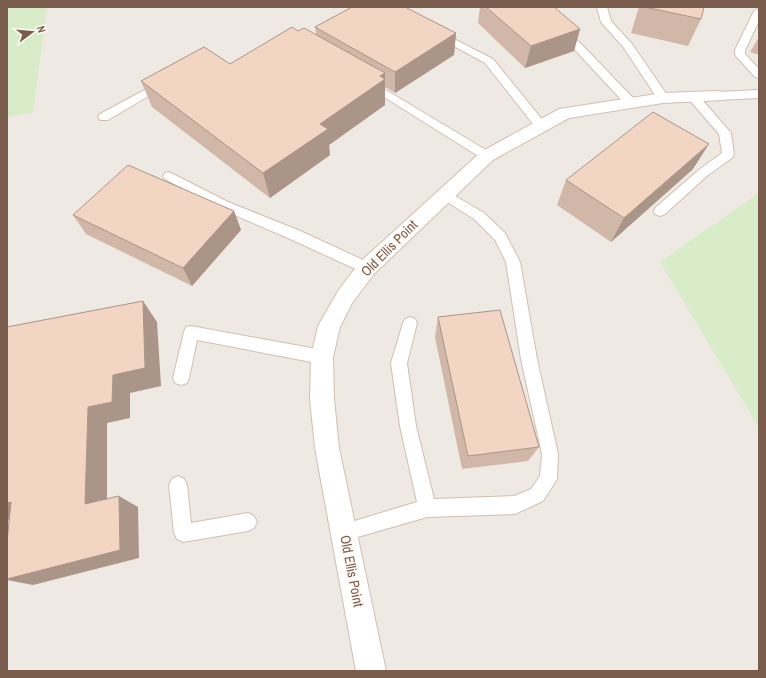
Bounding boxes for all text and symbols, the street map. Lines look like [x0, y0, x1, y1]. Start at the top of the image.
north arrow [12, 12, 52, 52]
text: N [34, 24, 49, 34]
street label: Old Ellis Point [357, 216, 421, 280]
street label: Old Ellis Point [336, 534, 368, 608]

